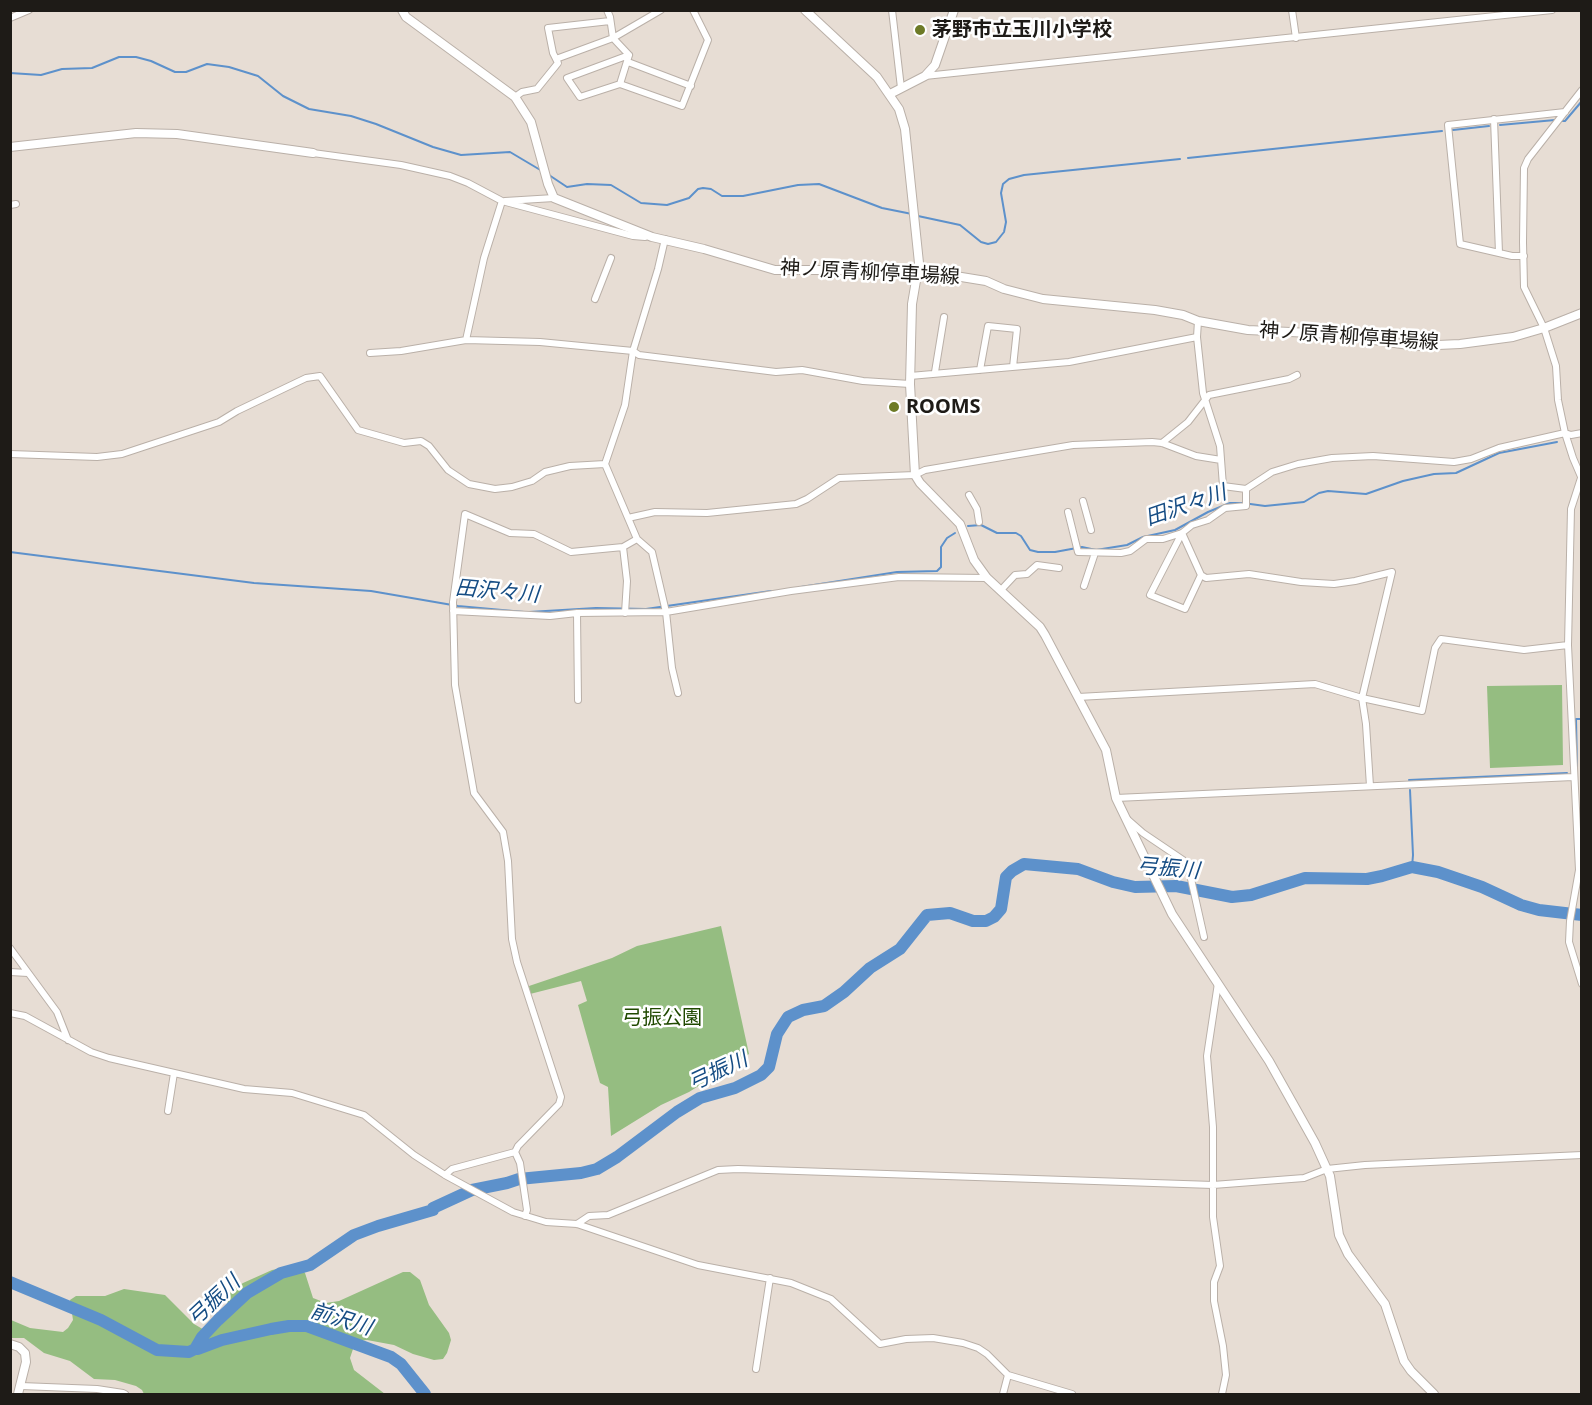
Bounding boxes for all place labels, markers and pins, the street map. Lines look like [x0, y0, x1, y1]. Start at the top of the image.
place label: 茅野市立玉川小学校 [932, 18, 1112, 42]
marker: 茅野市立玉川小学校 [913, 23, 927, 37]
place label: ROOMS [906, 395, 981, 419]
marker: ROOMS [887, 400, 901, 414]

